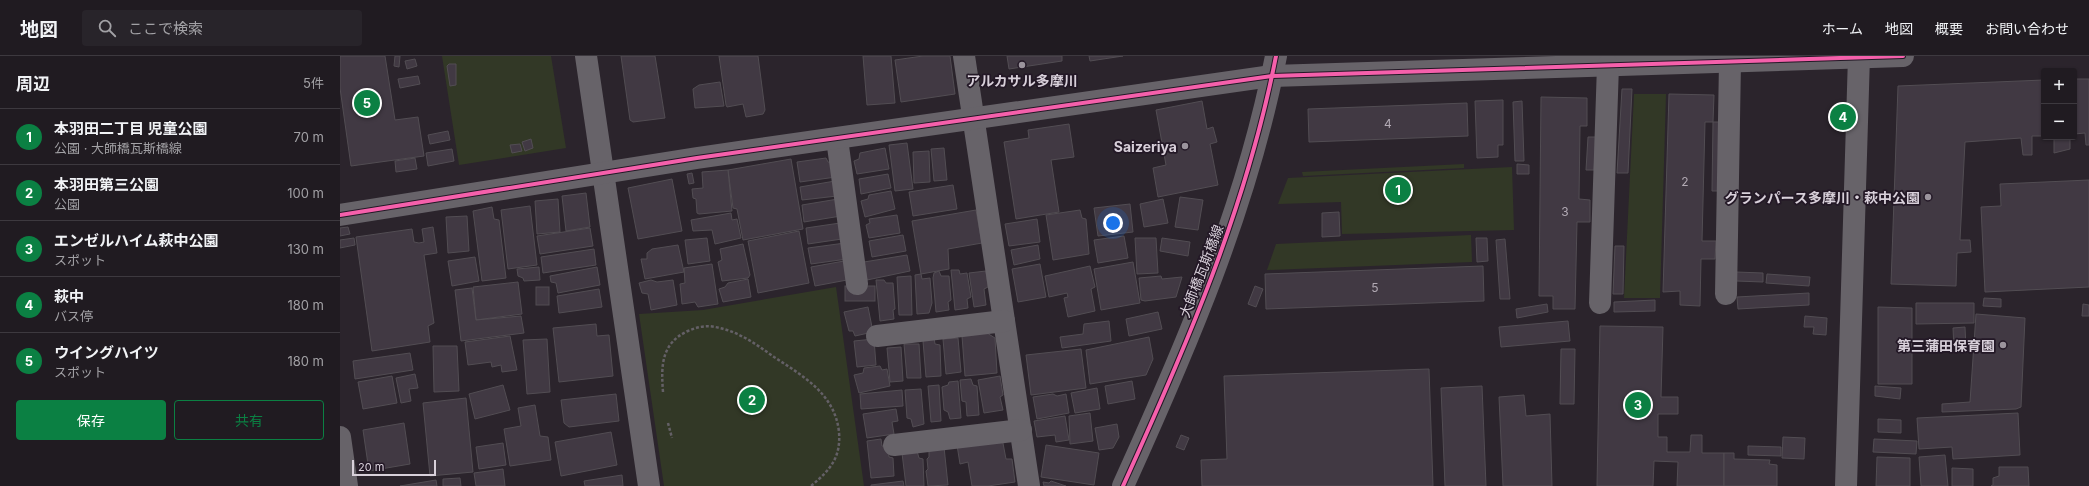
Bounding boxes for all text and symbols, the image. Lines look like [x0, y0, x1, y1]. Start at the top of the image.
search box [82, 10, 362, 46]
icon: search [96, 17, 118, 39]
text: 地図 [20, 18, 58, 41]
text: ここで検索 [128, 19, 203, 38]
text: ホーム [1821, 20, 1863, 37]
text: 地図 [1885, 20, 1913, 37]
text: 概要 [1935, 20, 1963, 37]
text: お問い合わせ [1985, 20, 2069, 37]
marker: アルカサル多摩川 [1017, 60, 1027, 70]
map controls [2041, 68, 2077, 140]
button: + [2041, 68, 2077, 104]
place label: アルカサル多摩川 [966, 72, 1078, 89]
text: 周辺 [16, 74, 50, 94]
text: 5件 [303, 75, 324, 91]
pin: 5 [354, 88, 380, 118]
pin: 4 [1830, 102, 1856, 132]
button: − [2041, 104, 2077, 140]
house number: 4 [1384, 116, 1392, 131]
text: 本羽田二丁目 児童公園 [54, 119, 208, 138]
text: 1 [26, 129, 32, 145]
text: 70 m [294, 129, 324, 145]
place label: Saizeriya [1114, 138, 1177, 155]
text: 公園 · 大師橋瓦斯橋線 [54, 140, 182, 156]
marker: Saizeriya [1180, 141, 1190, 151]
house number: 2 [1681, 174, 1689, 189]
text: 本羽田第三公園 [54, 175, 159, 194]
pin: 1 [1385, 175, 1411, 205]
text: 2 [25, 185, 33, 201]
text: 100 m [287, 185, 324, 201]
place label: グランパース多摩川・萩中公園 [1725, 189, 1920, 206]
marker: グランパース多摩川・萩中公園 [1923, 192, 1933, 202]
text: 公園 [54, 196, 80, 212]
house number: 3 [1561, 204, 1569, 219]
your location [1103, 213, 1123, 233]
street label: 大師橋瓦斯橋線 [1176, 222, 1226, 320]
text: エンゼルハイム萩中公園 [54, 231, 218, 250]
text: 3 [25, 241, 33, 257]
text: 130 m [287, 241, 324, 257]
text: スポット [54, 252, 106, 268]
house number: 5 [1371, 280, 1379, 295]
text: 萩中 [54, 287, 84, 306]
text: 4 [25, 297, 33, 313]
text: 180 m [287, 297, 324, 313]
text: バス停 [54, 308, 93, 324]
place label: 第三蒲田保育園 [1897, 337, 1995, 354]
marker: 第三蒲田保育園 [1998, 340, 2008, 350]
text: ウイングハイツ [54, 343, 159, 362]
text: 5 [25, 353, 33, 369]
text: 180 m [287, 353, 324, 369]
text: スポット [54, 364, 106, 380]
pin: 2 [739, 385, 765, 415]
pin: 3 [1625, 390, 1651, 420]
button: 保存 [16, 400, 166, 440]
button: 共有 [174, 400, 324, 440]
scale bar [352, 458, 436, 477]
text: 20 m [358, 460, 384, 474]

